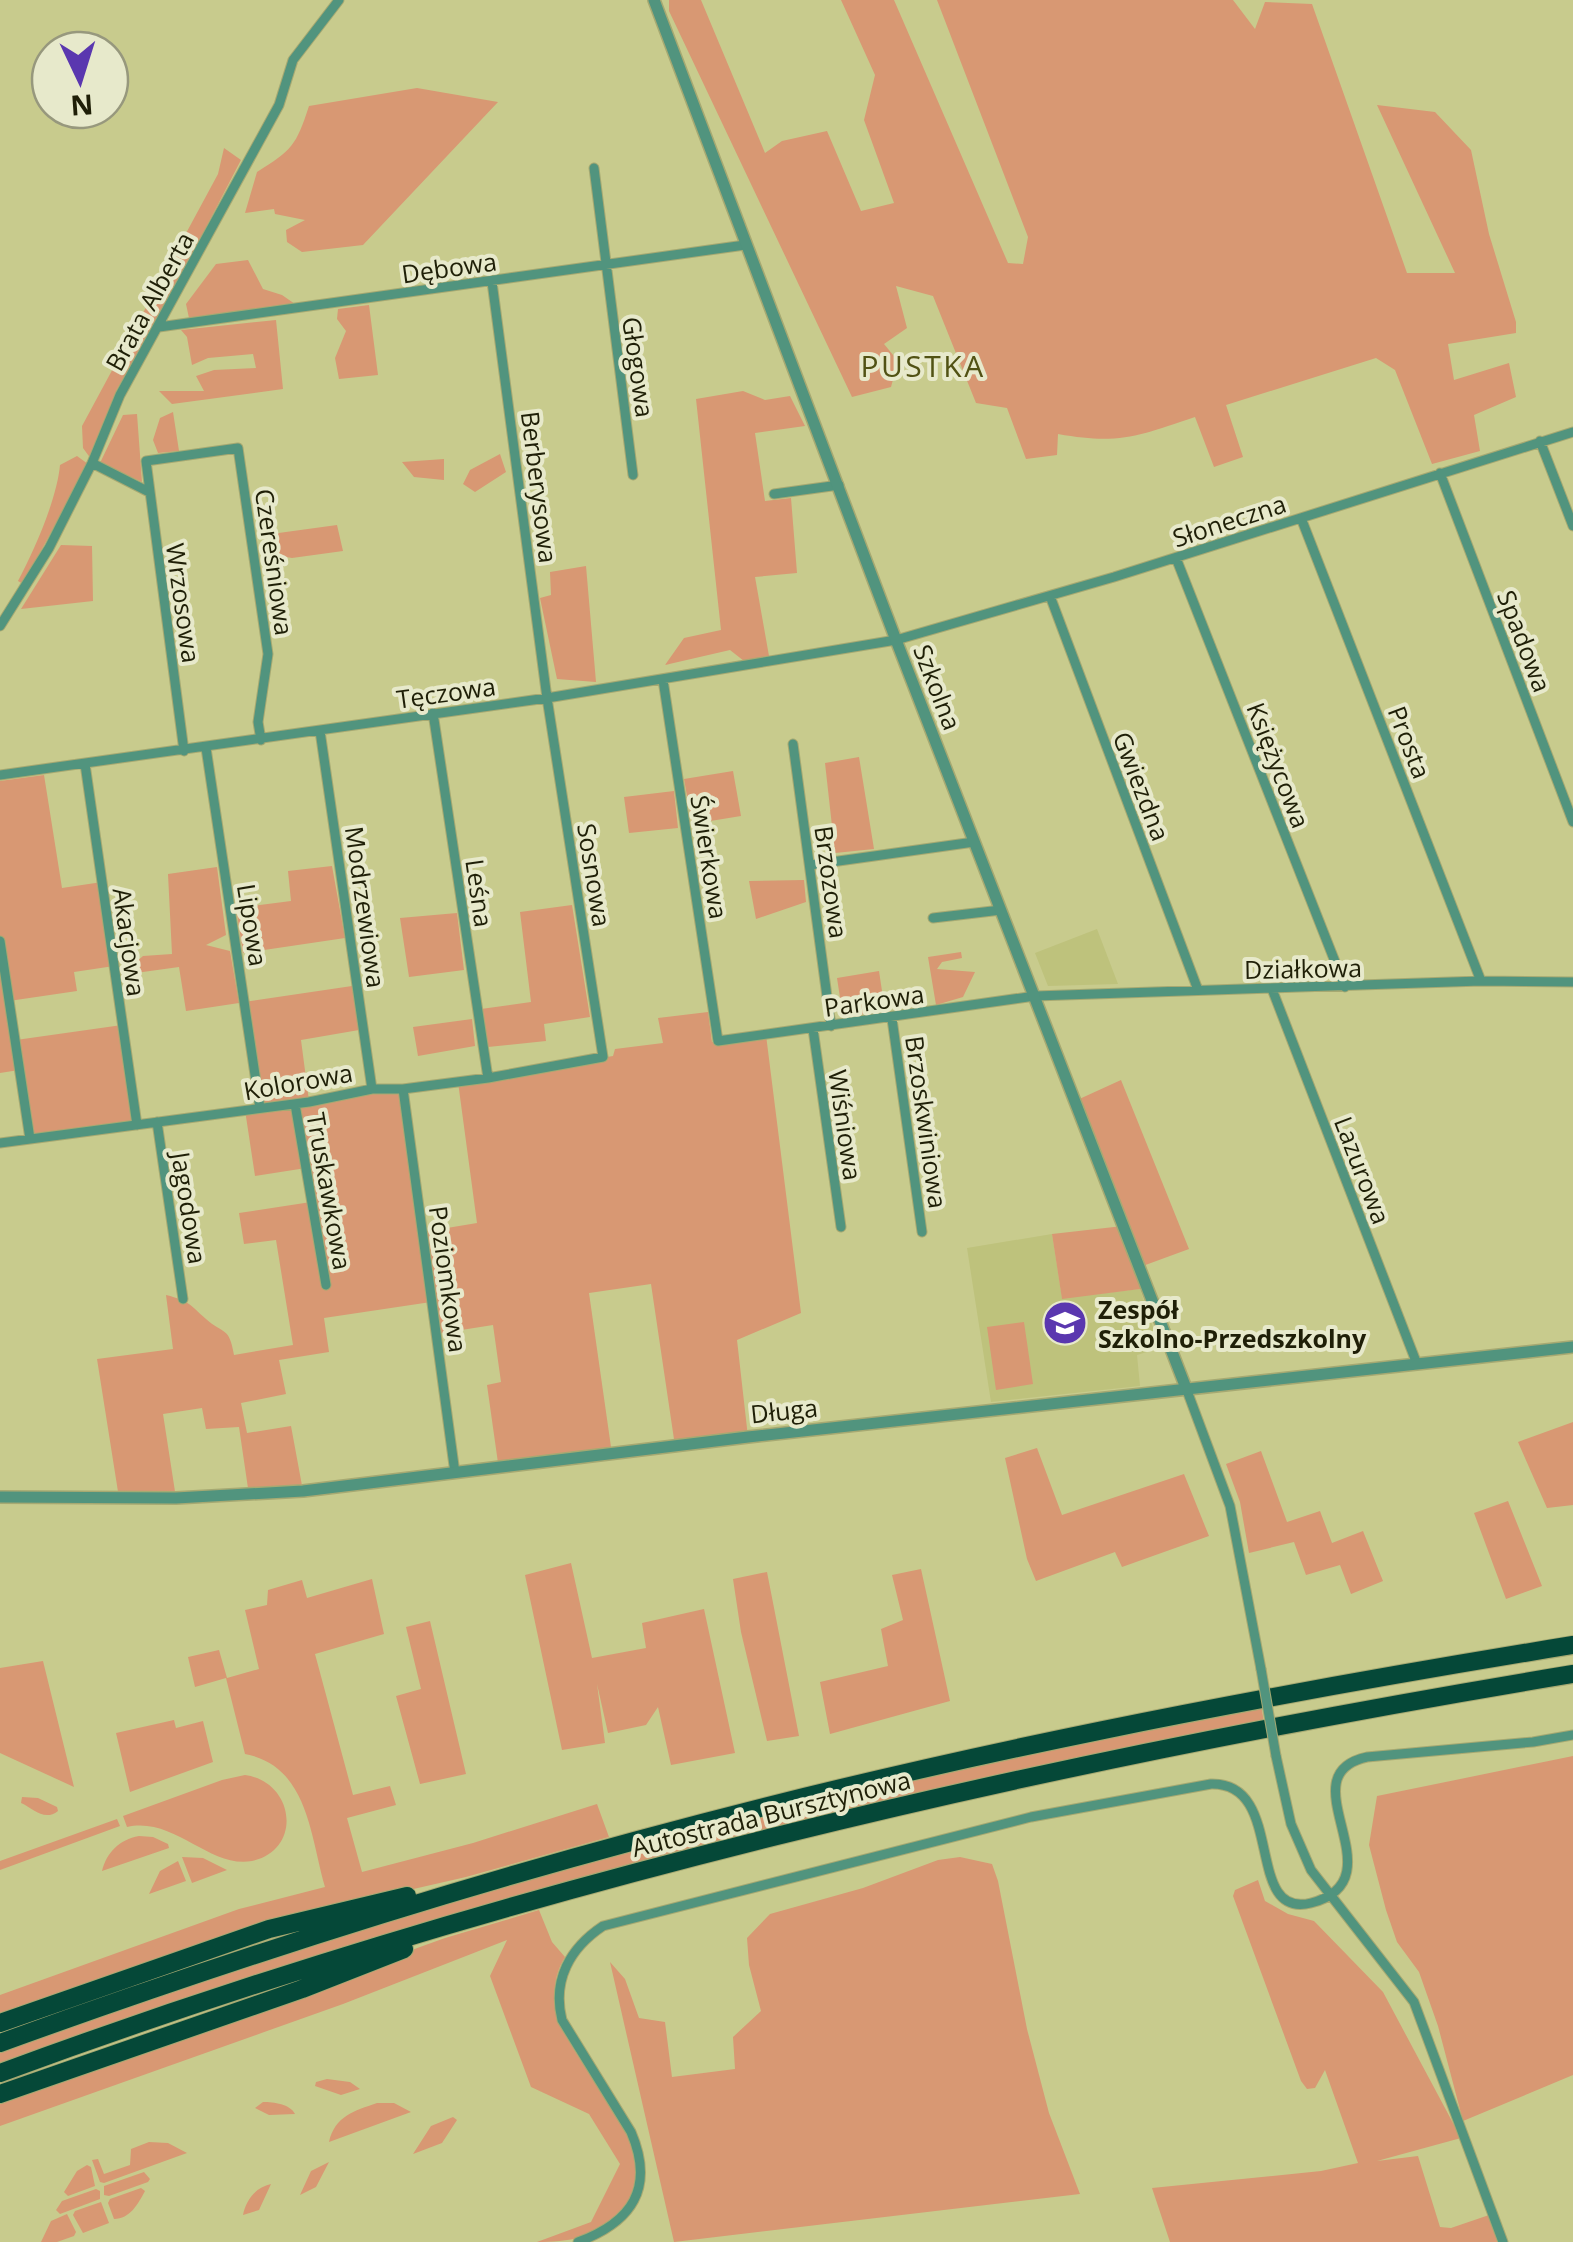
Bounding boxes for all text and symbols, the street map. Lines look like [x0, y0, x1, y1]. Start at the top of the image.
north arrow [30, 30, 130, 130]
text: N [69, 86, 94, 126]
street label: Brata Alberta [97, 225, 201, 377]
street label: Dębowa [399, 244, 499, 290]
street label: Głogowa [615, 314, 663, 420]
district label: PUSTKA [860, 345, 986, 386]
street label: Berberysowa [514, 409, 566, 565]
street label: Słoneczna [1168, 486, 1290, 554]
street label: Czereśniowa [248, 487, 302, 637]
street label: Wrzosowa [159, 541, 209, 665]
street label: Spadowa [1490, 585, 1560, 697]
street label: Szkolna [906, 639, 970, 735]
street label: Tęczowa [394, 668, 498, 716]
street label: Księżycowa [1239, 697, 1319, 833]
street label: Prosta [1381, 701, 1439, 783]
street label: Gwiezdna [1106, 727, 1178, 845]
street label: Świerkowa [683, 793, 737, 921]
street label: Sosnowa [570, 821, 620, 929]
street label: Modrzewiowa [338, 824, 394, 990]
street label: Brzozowa [807, 824, 857, 940]
street label: Leśna [458, 857, 502, 929]
street label: Lipowa [230, 881, 276, 969]
street label: Akacjowa [106, 885, 154, 999]
street label: Działkowa [1244, 950, 1362, 986]
street label: Parkowa [822, 976, 926, 1024]
street label: Brzoskwiniowa [898, 1034, 956, 1210]
street label: Kolorowa [241, 1055, 355, 1107]
street label: Wiśniowa [821, 1068, 871, 1182]
street label: Truskawkowa [299, 1110, 361, 1272]
street label: Lazurowa [1327, 1111, 1399, 1229]
street label: Jagodowa [164, 1148, 216, 1266]
street label: Poziomkowa [422, 1203, 476, 1355]
place label: Zespół Szkolno-Przedszkolny [1098, 1292, 1367, 1355]
school or university icon: Zespół Szkolno-Przedszkolny [1042, 1300, 1088, 1346]
street label: Długa [749, 1390, 819, 1430]
street label: Autostrada Bursztynowa [628, 1762, 914, 1864]

